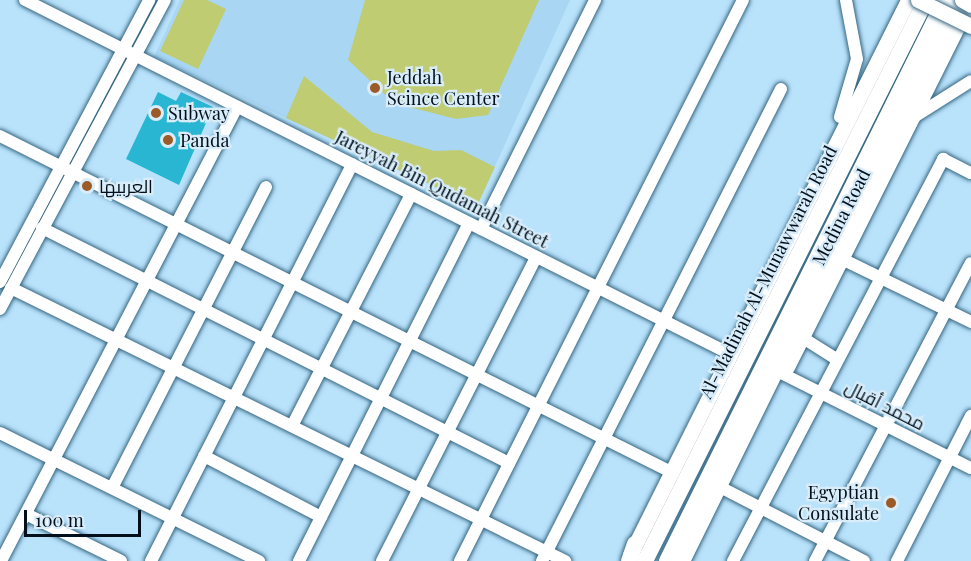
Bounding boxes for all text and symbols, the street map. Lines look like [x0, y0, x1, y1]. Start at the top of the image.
place label: Jeddah Scince Center [387, 67, 500, 110]
marker: Jeddah Scince Center [368, 81, 382, 95]
place label: Subway [168, 102, 230, 124]
marker: Subway [149, 106, 163, 120]
street label: Jareyyah Bin Qudamah Street [332, 126, 552, 252]
place label: Panda [180, 129, 230, 151]
marker: Panda [161, 133, 175, 147]
street label: Al-Madinah Al-Munawwarah Road [695, 142, 841, 402]
street label: Medina Road [807, 165, 875, 269]
place label: العربيها [99, 175, 153, 197]
marker: العربيها [80, 179, 94, 193]
street label: محمد أقبال [841, 376, 929, 434]
place label: Egyptian Consulate [798, 482, 879, 524]
marker: Egyptian Consulate [884, 496, 898, 510]
scale bar [27, 498, 144, 536]
text: 100 m [35, 508, 84, 532]

